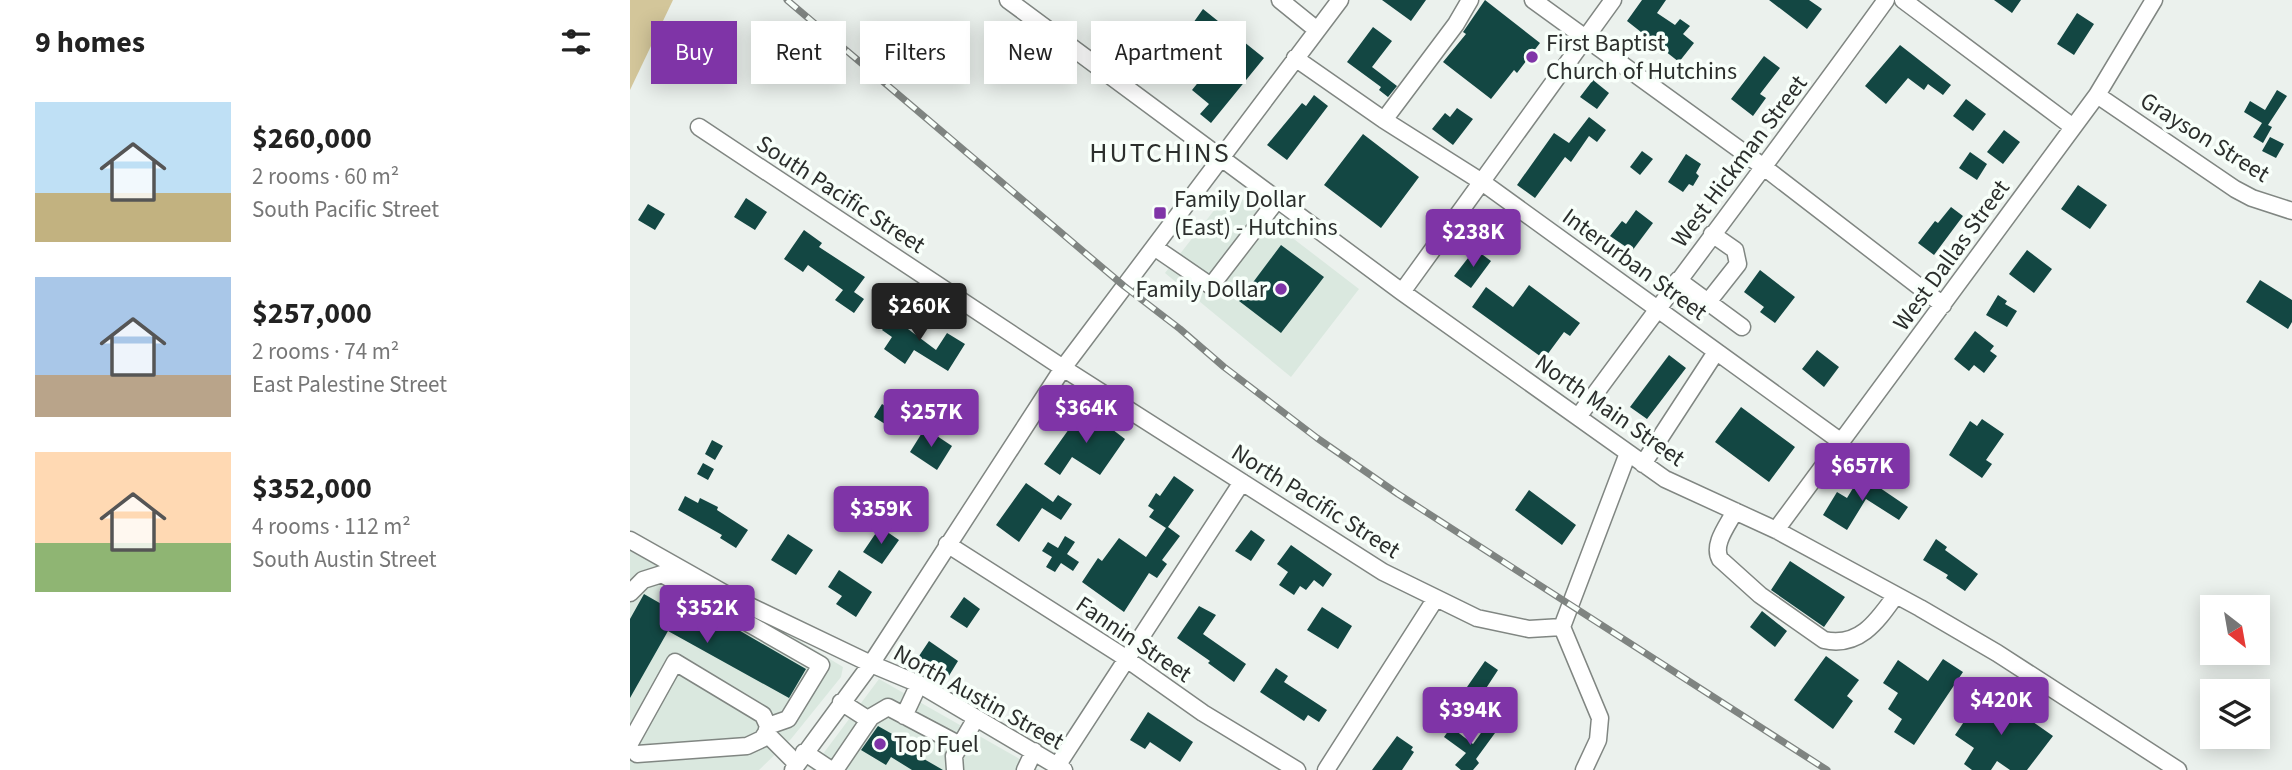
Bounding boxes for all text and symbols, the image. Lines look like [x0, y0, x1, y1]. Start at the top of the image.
text: 9 homes [35, 21, 145, 64]
chip: Buy [651, 21, 737, 84]
chip: Rent [751, 21, 846, 84]
chip: Filters [860, 21, 970, 84]
chip: New [984, 21, 1077, 84]
chip: Apartment [1091, 21, 1246, 84]
icon: filters [557, 23, 595, 61]
place label: First Baptist Church of Hutchins [1546, 26, 1737, 89]
marker: First Baptist Church of Hutchins [1524, 49, 1540, 65]
street label: West Hickman Street [1663, 68, 1816, 255]
street label: Grayson Street [2133, 84, 2276, 191]
text: $260,000 [252, 117, 372, 160]
street label: South Pacific Street [749, 127, 932, 262]
icon: home [91, 130, 175, 214]
district label: HUTCHINS [1089, 133, 1231, 173]
text: 2 rooms · 60 m² [252, 160, 399, 193]
street label: West Dallas Street [1885, 172, 2018, 338]
place label: Family Dollar (East) - Hutchins [1174, 182, 1338, 245]
text: South Pacific Street [252, 193, 439, 226]
street label: Interurban Street [1555, 200, 1715, 329]
marker: Family Dollar (East) - Hutchins [1152, 205, 1168, 221]
pin: $238K [1424, 210, 1522, 269]
text: $238K [1442, 215, 1504, 248]
place label: Family Dollar [1135, 272, 1268, 307]
marker: Family Dollar [1273, 281, 1289, 297]
pin: $260K [870, 284, 968, 343]
text: $260K [888, 289, 950, 322]
text: $257,000 [252, 292, 372, 335]
icon: home [91, 305, 175, 389]
text: 2 rooms · 74 m² [252, 335, 399, 368]
street label: North Main Street [1527, 346, 1692, 475]
text: East Palestine Street [252, 368, 447, 401]
pin: $364K [1037, 386, 1135, 445]
pin: $257K [882, 390, 980, 449]
text: $364K [1055, 391, 1117, 424]
text: $257K [900, 395, 962, 428]
street label: North Pacific Street [1225, 435, 1407, 567]
pin: $657K [1813, 444, 1911, 503]
text: $657K [1831, 449, 1893, 482]
text: $352,000 [252, 467, 372, 510]
icon: home [91, 480, 175, 564]
pin: $359K [832, 486, 930, 546]
text: $359K [850, 492, 912, 525]
text: 4 rooms · 112 m² [252, 510, 411, 543]
text: South Austin Street [252, 543, 436, 576]
pin: $352K [658, 586, 756, 645]
street label: Fannin Street [1069, 588, 1199, 691]
text: $352K [676, 591, 738, 624]
north arrow [2200, 595, 2270, 665]
map controls [2200, 595, 2270, 749]
street label: North Austin Street [887, 636, 1071, 759]
pin: $420K [1952, 678, 2050, 737]
button: layers [2200, 679, 2270, 749]
text: $420K [1970, 683, 2032, 716]
pin: $394K [1421, 688, 1519, 747]
text: $394K [1439, 693, 1501, 726]
place label: Top Fuel [894, 727, 979, 762]
marker: Top Fuel [872, 736, 888, 752]

